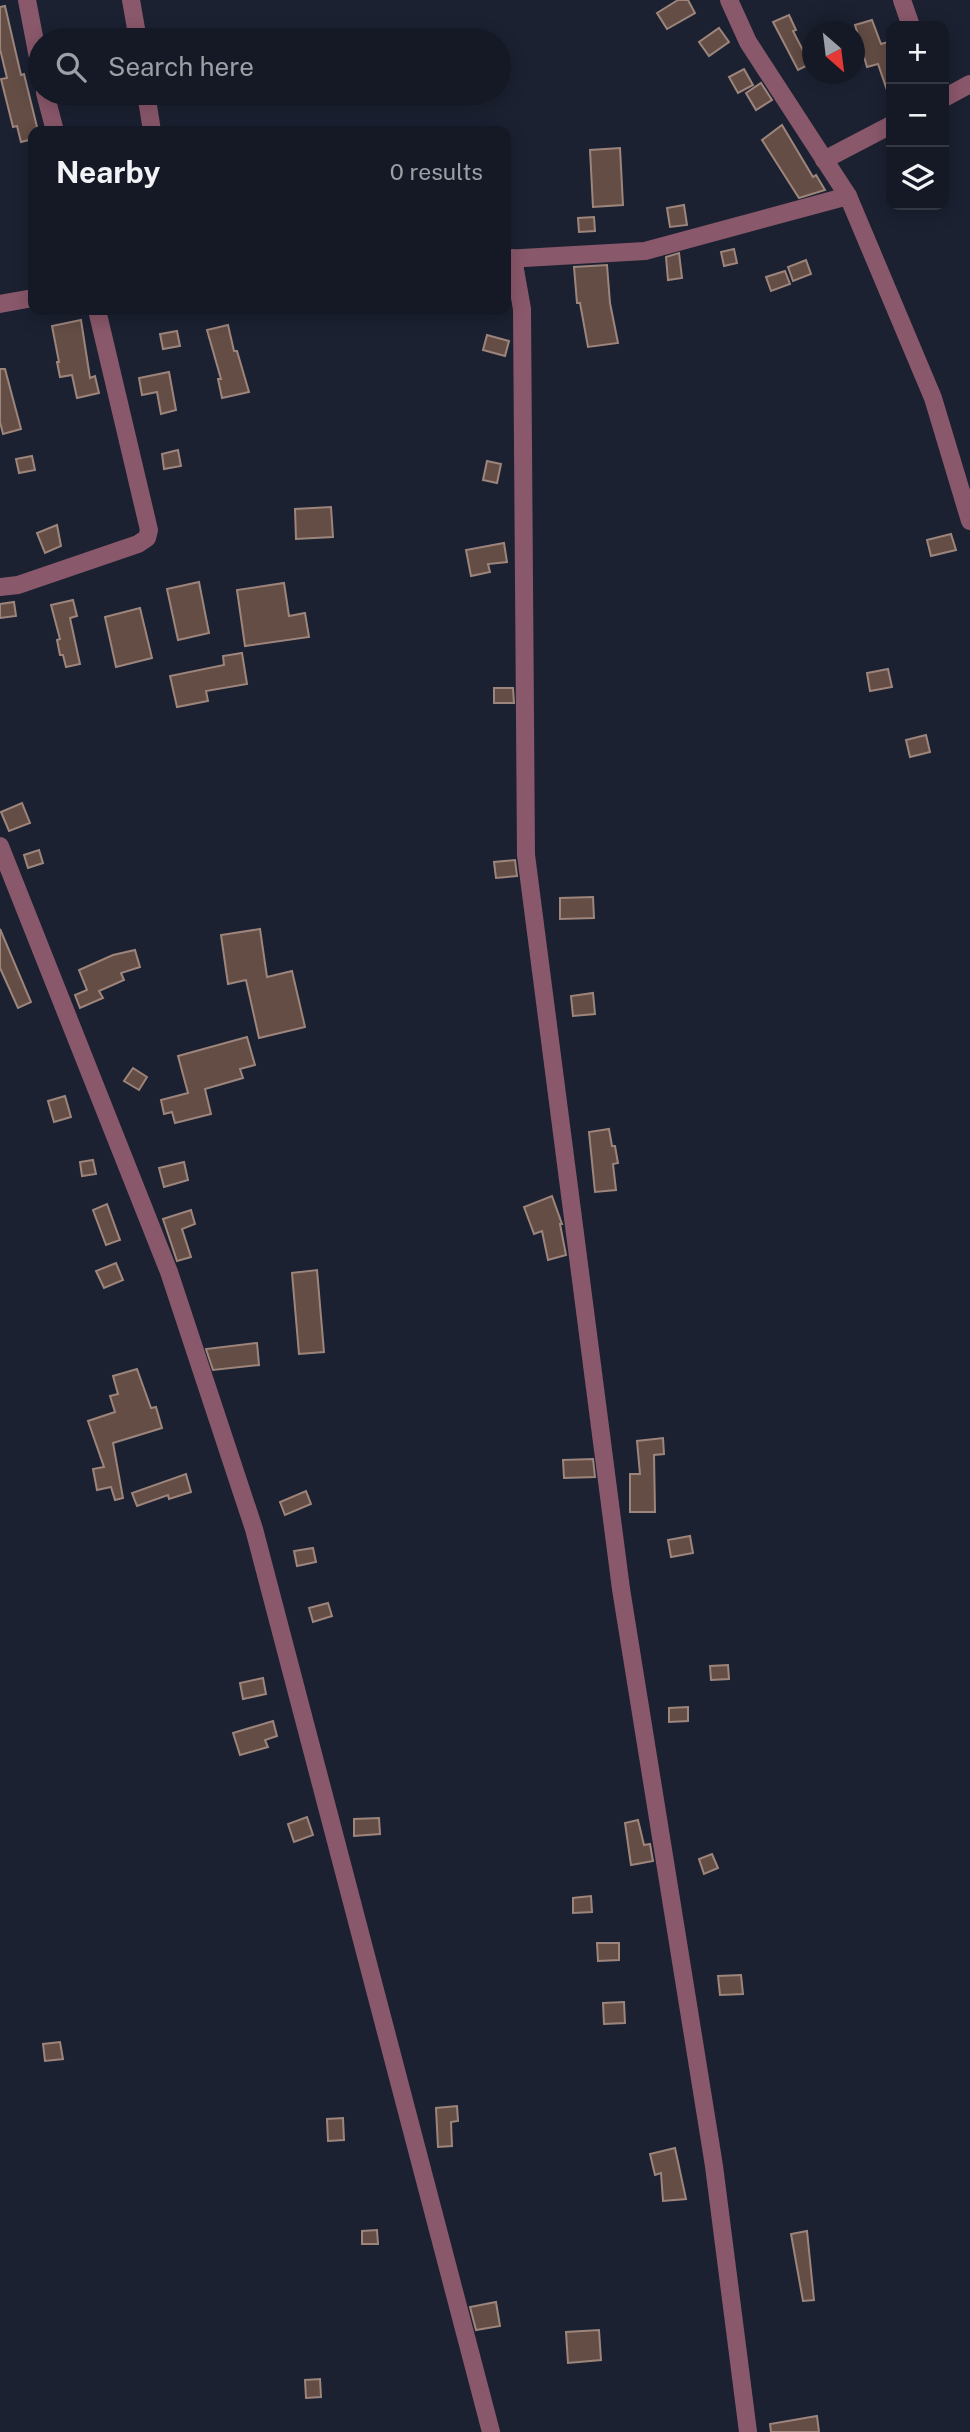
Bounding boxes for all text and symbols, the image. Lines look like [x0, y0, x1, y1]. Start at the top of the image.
north arrow [802, 21, 865, 84]
map controls [886, 21, 949, 210]
button: + [886, 21, 949, 84]
search box [28, 28, 511, 105]
icon: search [52, 48, 90, 86]
text: Search here [108, 51, 254, 82]
button: − [886, 84, 949, 147]
button: layers [886, 147, 949, 210]
text: Nearby [56, 154, 160, 190]
text: 0 results [390, 158, 483, 185]

